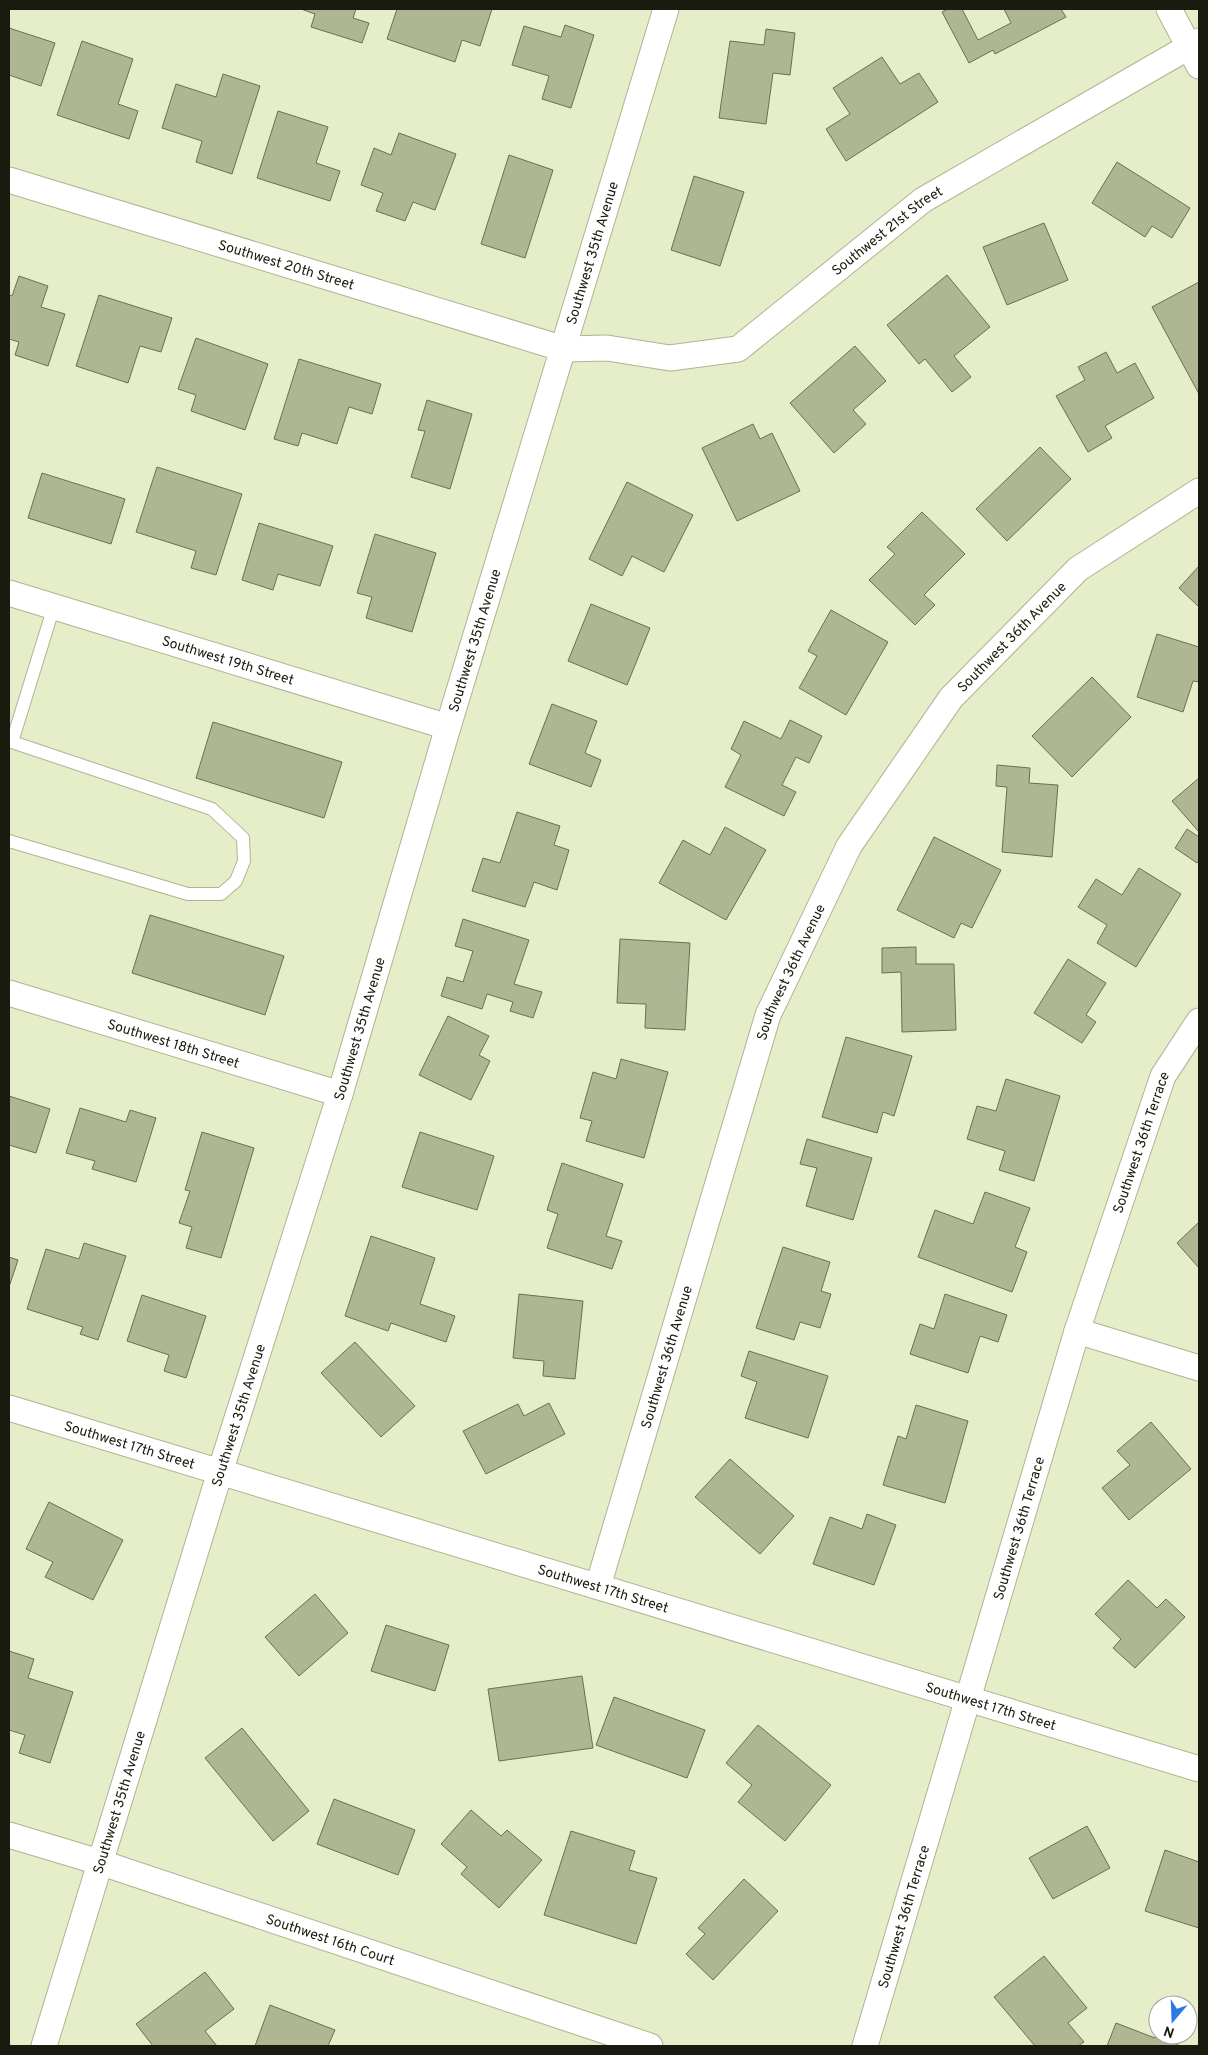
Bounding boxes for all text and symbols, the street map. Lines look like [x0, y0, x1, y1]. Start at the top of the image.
street label: Southwest 35th Avenue [564, 180, 623, 327]
street label: Southwest 21st Street [829, 183, 946, 280]
street label: Southwest 20th Street [216, 237, 356, 295]
street label: Southwest 35th Avenue [446, 567, 505, 714]
street label: Southwest 36th Avenue [954, 579, 1071, 696]
street label: Southwest 19th Street [159, 633, 296, 689]
street label: Southwest 36th Avenue [754, 902, 830, 1043]
street label: Southwest 35th Avenue [331, 955, 390, 1103]
street label: Southwest 18th Street [105, 1016, 241, 1073]
street label: Southwest 36th Terrace [1110, 1068, 1174, 1216]
street label: Southwest 36th Avenue [638, 1284, 697, 1431]
street label: Southwest 35th Avenue [209, 1342, 270, 1489]
street label: Southwest 17th Street [62, 1418, 197, 1474]
street label: Southwest 36th Terrace [991, 1455, 1049, 1602]
street label: Southwest 17th Street [535, 1562, 670, 1618]
street label: Southwest 17th Street [923, 1679, 1058, 1735]
street label: Southwest 35th Avenue [90, 1729, 150, 1876]
street label: Southwest 36th Terrace [876, 1843, 934, 1991]
street label: Southwest 16th Court [263, 1911, 397, 1970]
north arrow [1148, 1995, 1198, 2045]
text: N [1162, 2021, 1177, 2041]

